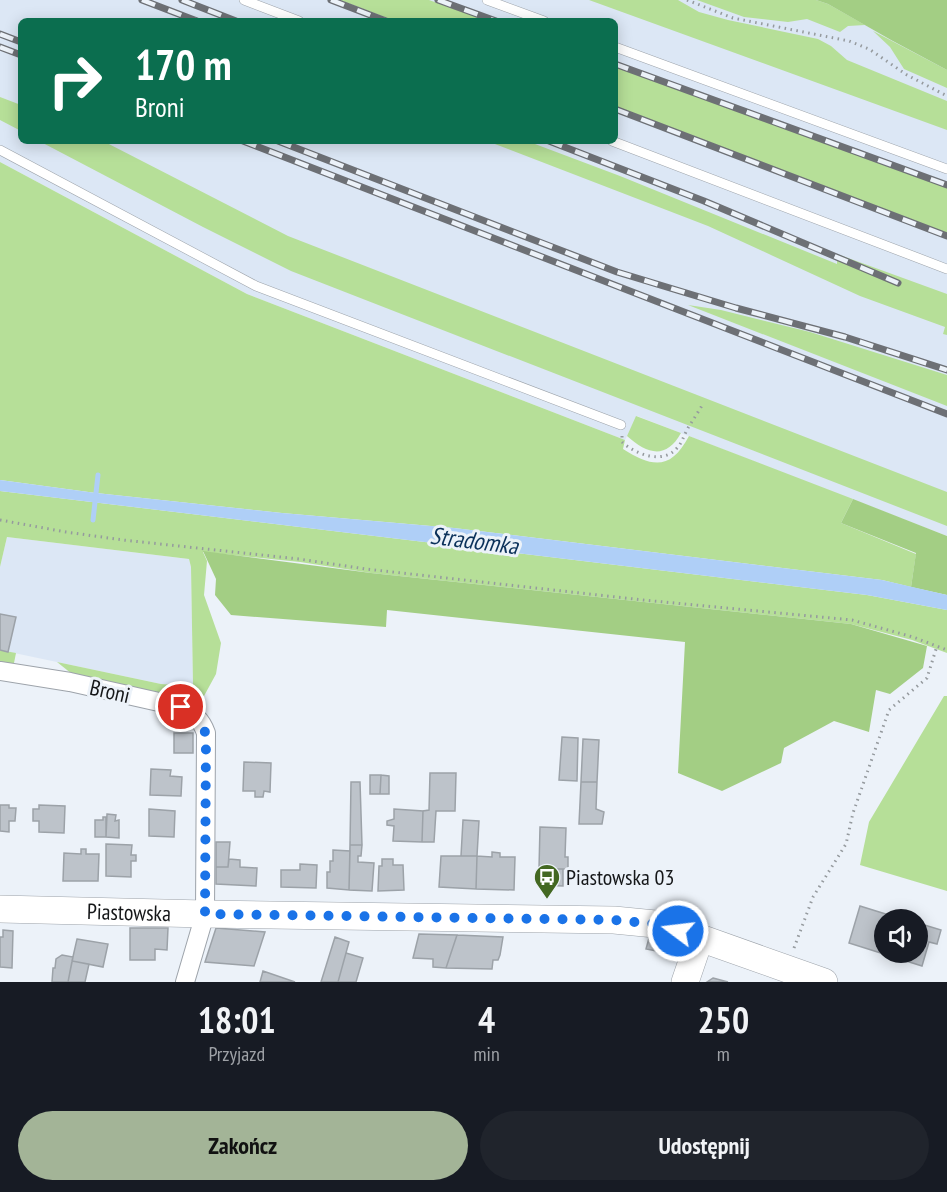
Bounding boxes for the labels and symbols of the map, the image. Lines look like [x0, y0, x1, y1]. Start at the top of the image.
water label: Stradomka [428, 520, 521, 561]
street label: Broni [87, 673, 133, 709]
pin [155, 681, 206, 732]
bus stop icon: Piastowska 03 [532, 862, 562, 900]
place label: Piastowska 03 [566, 863, 674, 891]
street label: Piastowska [87, 897, 171, 927]
position arrow [646, 899, 710, 963]

